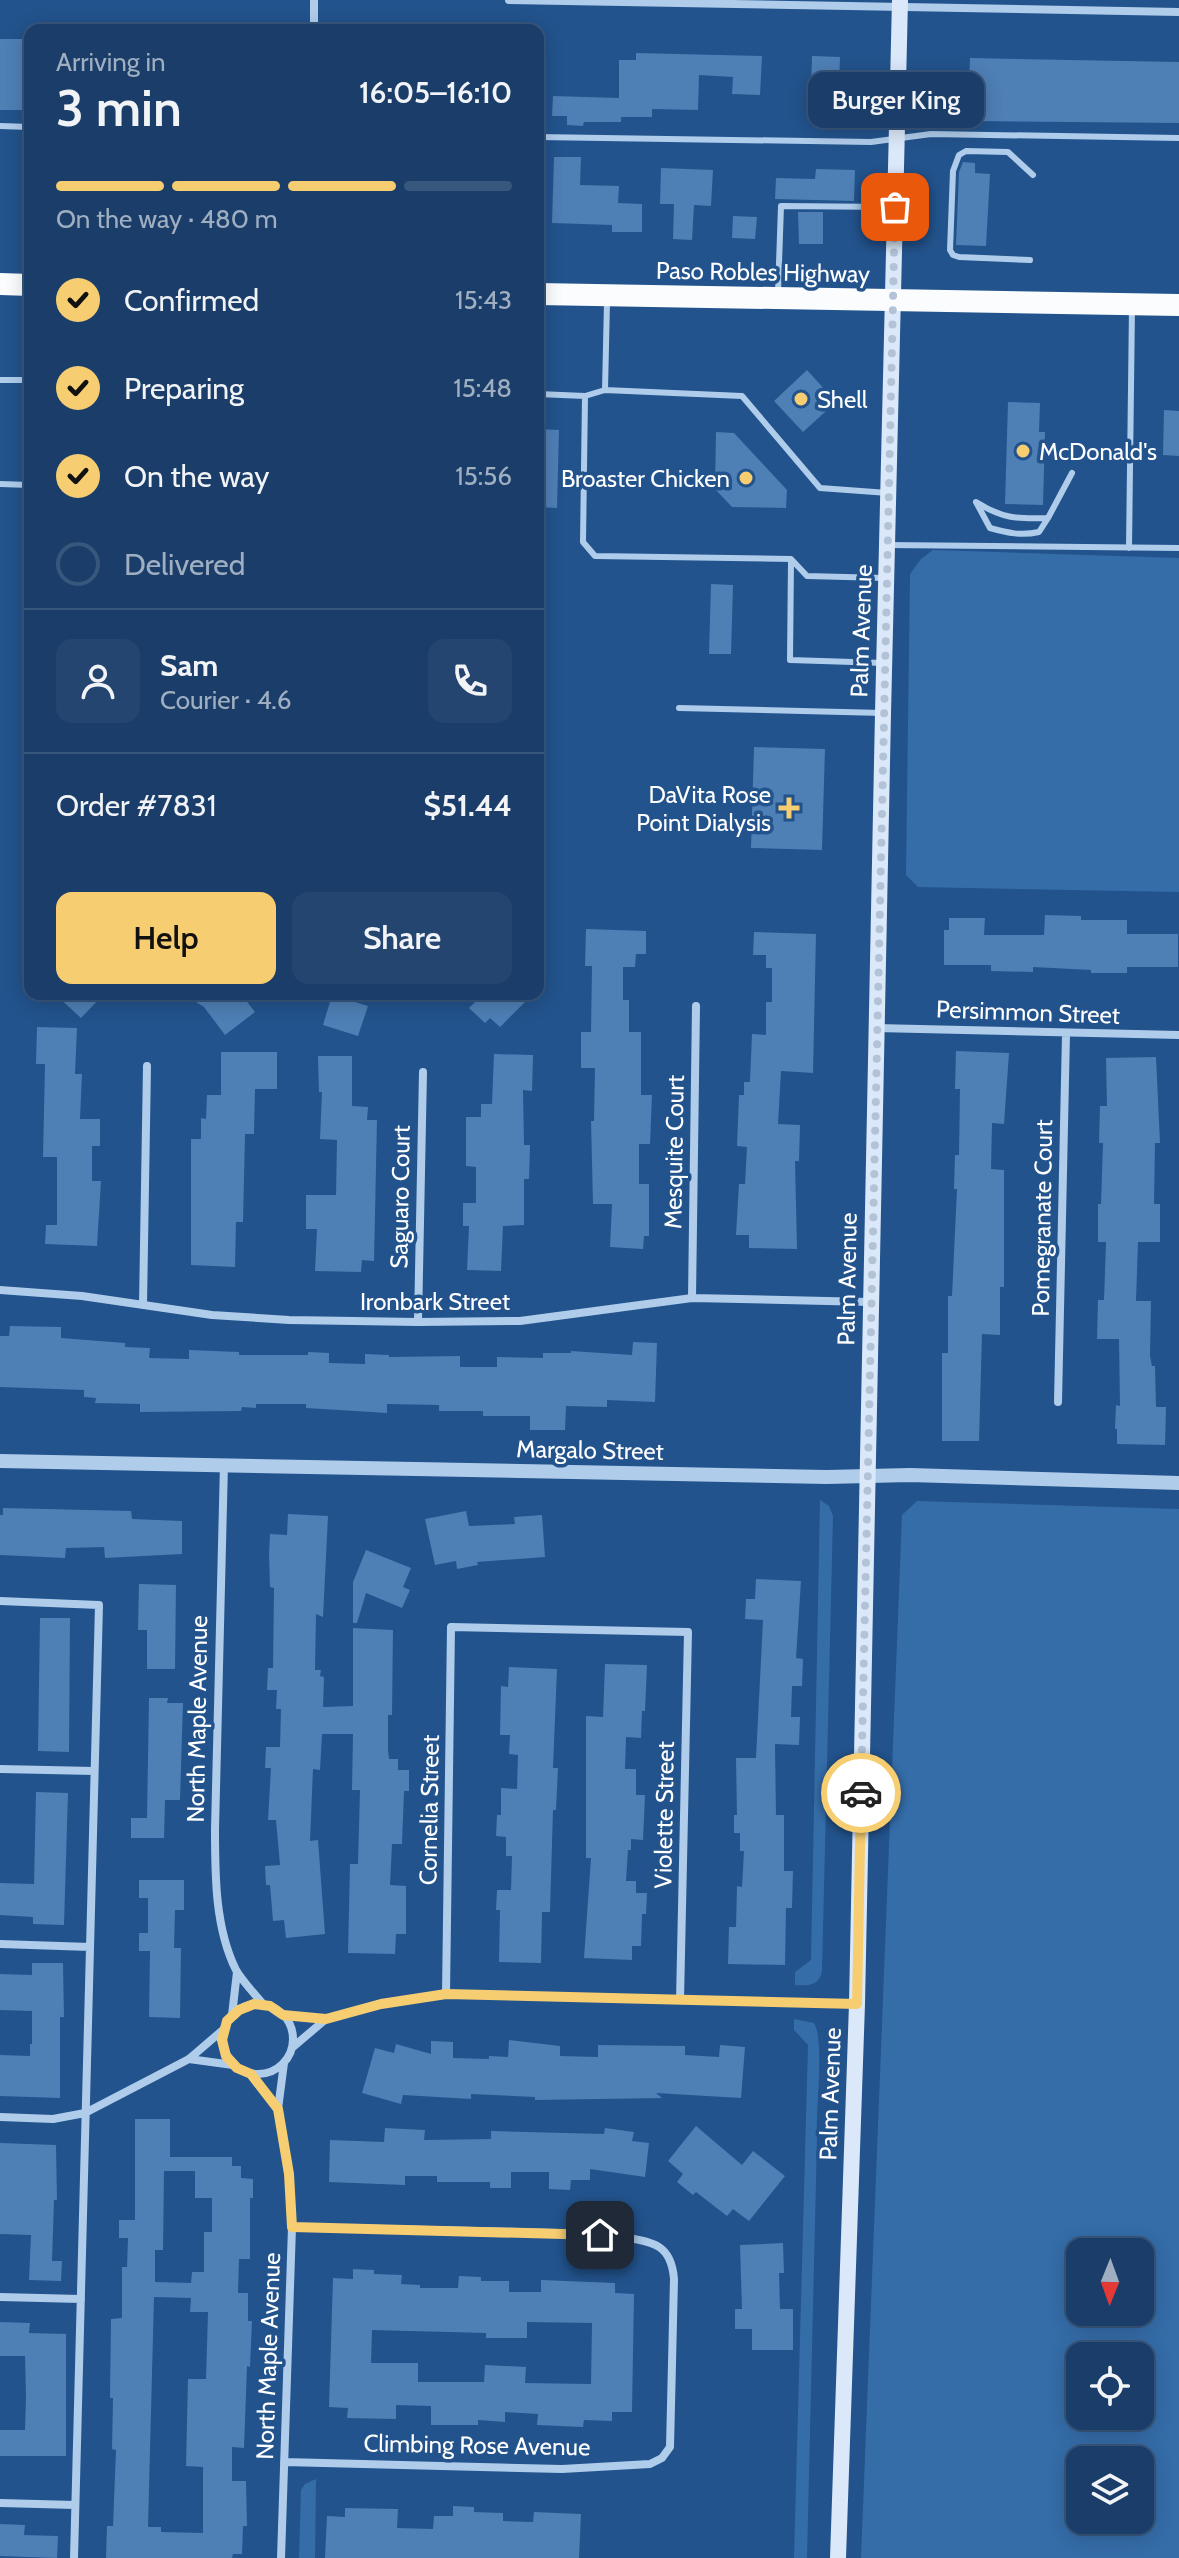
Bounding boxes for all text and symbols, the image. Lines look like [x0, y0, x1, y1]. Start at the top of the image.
text: Arriving in [56, 46, 166, 78]
callout: Burger King [807, 71, 983, 127]
text: 16:05–16:10 [359, 74, 512, 111]
text: 3 min [56, 76, 182, 139]
text: Burger King [832, 84, 960, 116]
pin [861, 173, 929, 241]
icon: bag [873, 185, 917, 229]
text: On the way · 480 m [56, 203, 278, 235]
street label: Paso Robles Highway [656, 256, 870, 288]
icon: check [56, 278, 100, 322]
text: Confirmed [124, 282, 259, 319]
text: 15:43 [455, 284, 512, 316]
icon: check [56, 366, 100, 410]
text: Preparing [124, 370, 244, 407]
text: 15:48 [453, 372, 512, 404]
place label: Shell [817, 385, 868, 414]
marker: Shell [792, 390, 810, 408]
place label: McDonald's [1039, 437, 1157, 466]
marker: McDonald's [1014, 442, 1032, 460]
icon: check [56, 454, 100, 498]
text: On the way [124, 458, 269, 495]
text: 15:56 [455, 460, 512, 492]
place label: Broaster Chicken [561, 464, 730, 493]
marker: Broaster Chicken [737, 469, 755, 487]
text: Delivered [124, 546, 245, 583]
street label: Palm Avenue [844, 564, 878, 698]
button: person [56, 639, 140, 723]
button: phone [428, 639, 512, 723]
text: Sam [160, 647, 218, 684]
text: Courier · 4.6 [160, 684, 292, 716]
place label: DaVita Rose Point Dialysis [636, 780, 771, 837]
text: Order #7831 [56, 787, 217, 824]
text: $51.44 [423, 787, 512, 824]
marker: DaVita Rose Point Dialysis [778, 797, 800, 819]
button: Help [56, 892, 276, 984]
button: Share [292, 892, 512, 984]
street label: Persimmon Street [935, 994, 1121, 1030]
street label: Mesquite Court [658, 1075, 690, 1229]
street label: Pomegranate Court [1026, 1119, 1058, 1317]
street label: Saguaro Court [384, 1125, 416, 1269]
street label: Palm Avenue [831, 1212, 863, 1346]
street label: Ironbark Street [360, 1287, 510, 1316]
street label: Margalo Street [516, 1434, 664, 1466]
street label: North Maple Avenue [181, 1615, 213, 1823]
street label: Cornelia Street [413, 1735, 445, 1885]
street label: Violette Street [648, 1741, 680, 1889]
courier [821, 1753, 901, 1833]
icon: car [839, 1771, 883, 1815]
street label: Palm Avenue [813, 2027, 847, 2161]
pin [566, 2201, 634, 2269]
icon: home [578, 2213, 622, 2257]
north arrow [1066, 2238, 1154, 2326]
map controls [1066, 2238, 1154, 2534]
street label: North Maple Avenue [250, 2252, 286, 2460]
button: locate [1066, 2342, 1154, 2430]
street label: Climbing Rose Avenue [363, 2429, 591, 2461]
button: layers [1066, 2446, 1154, 2534]

